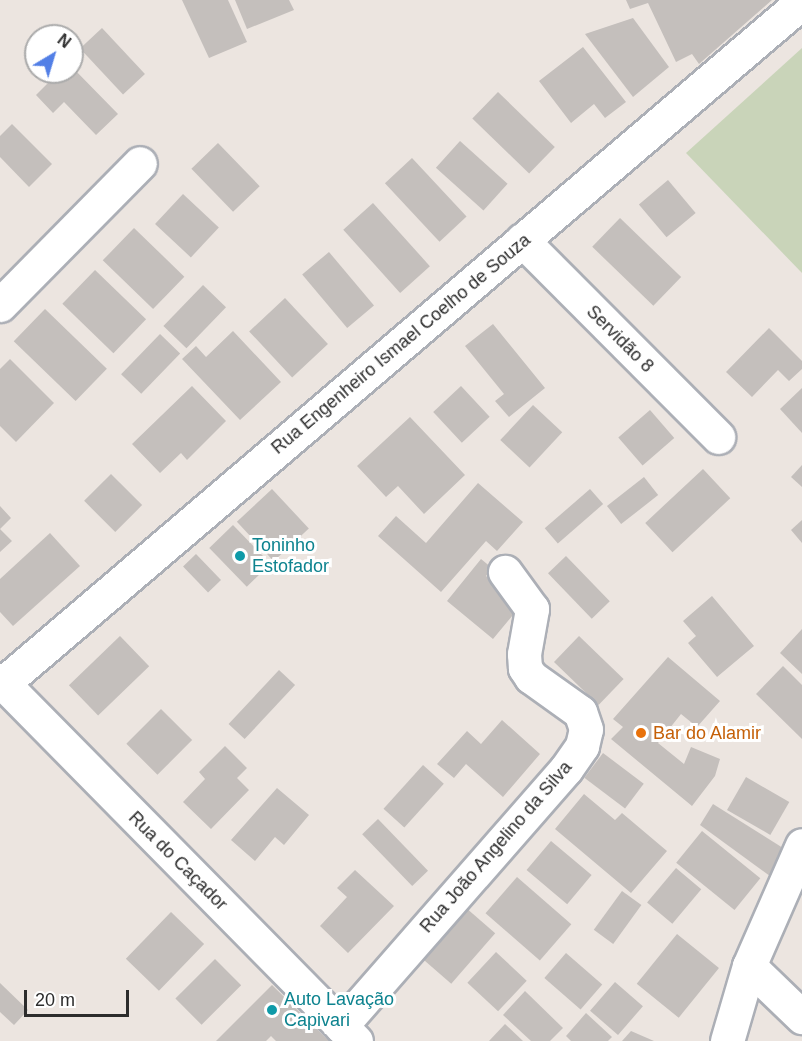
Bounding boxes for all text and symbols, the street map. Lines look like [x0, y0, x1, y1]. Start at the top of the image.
north arrow [24, 24, 84, 84]
text: N [54, 31, 74, 51]
street label: Rua Engenheiro Ismael Coelho de Souza [267, 229, 535, 459]
street label: Servidão 8 [582, 301, 658, 377]
place label: Toninho Estofador [252, 535, 329, 578]
marker: Toninho Estofador [233, 549, 247, 563]
place label: Bar do Alamir [653, 722, 762, 744]
marker: Bar do Alamir [634, 726, 648, 740]
street label: Rua João Angelino da Silva [415, 756, 577, 938]
street label: Rua do Caçador [124, 807, 232, 915]
scale bar [27, 978, 132, 1016]
place label: Auto Lavação Capivari [284, 989, 394, 1032]
text: 20 m [35, 990, 75, 1010]
marker: Auto Lavação Capivari [265, 1003, 279, 1017]

